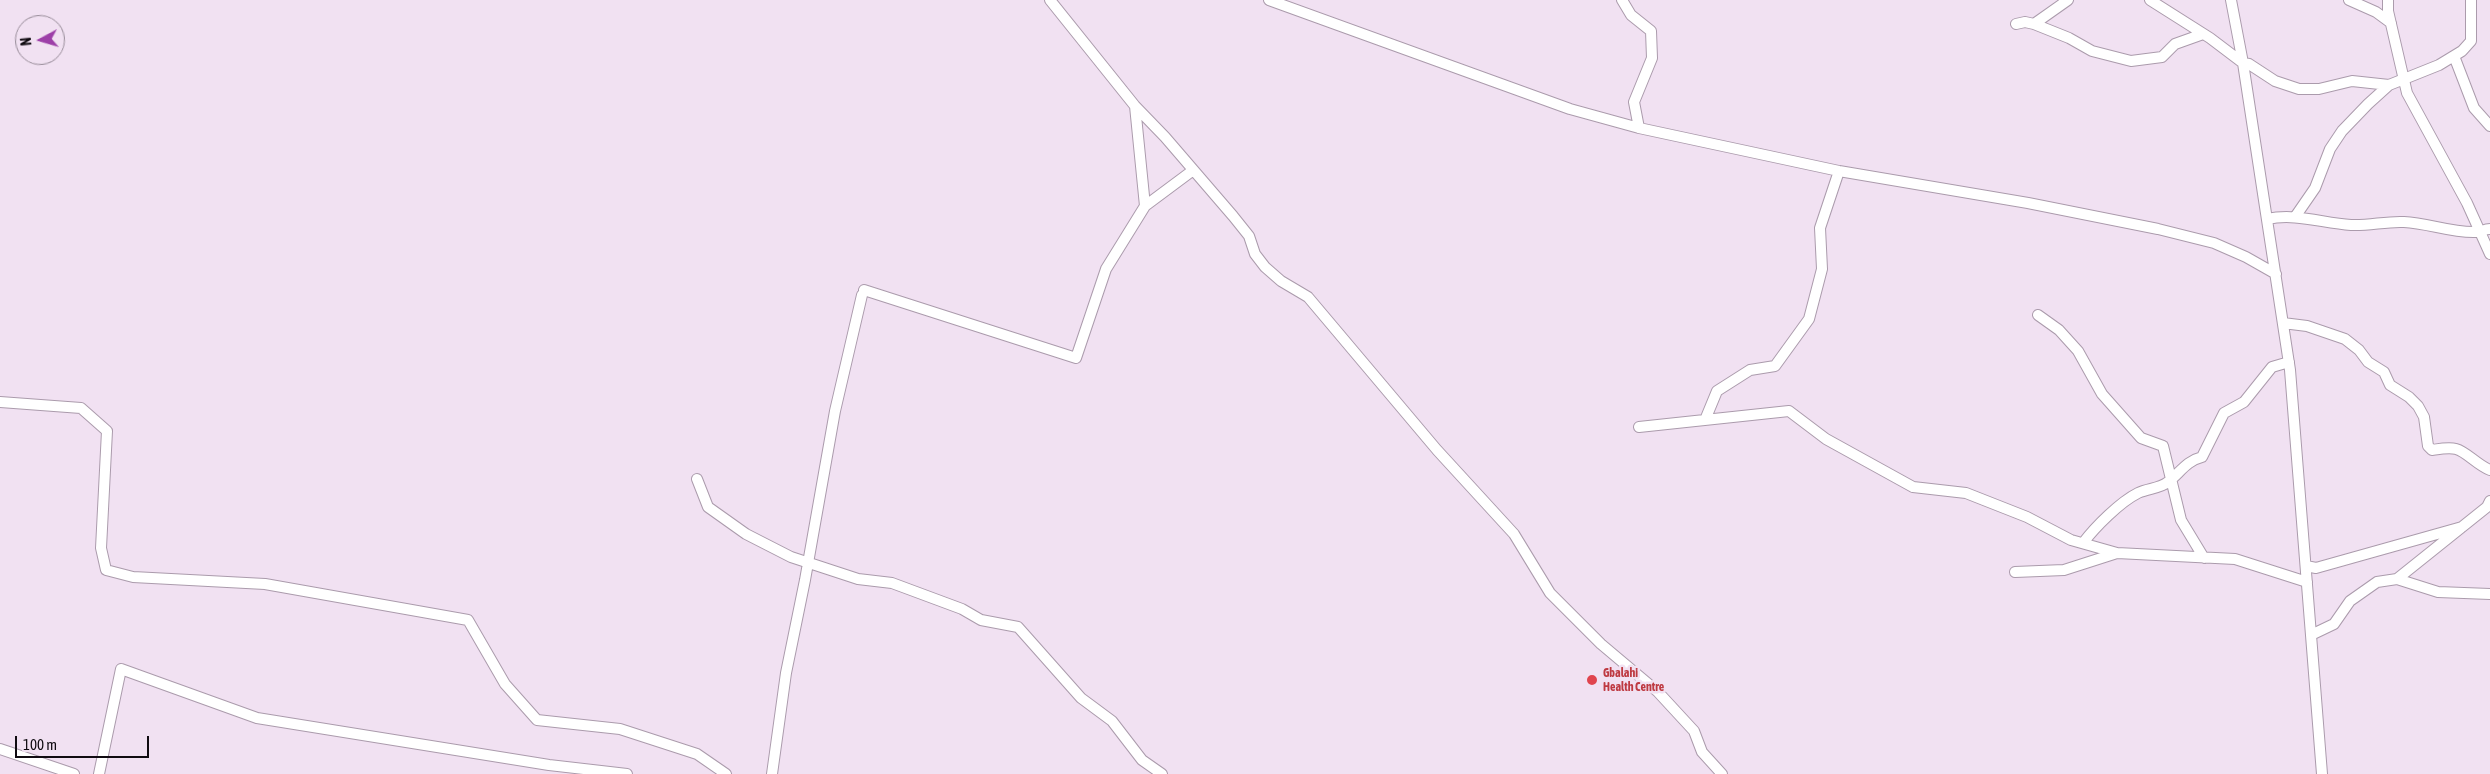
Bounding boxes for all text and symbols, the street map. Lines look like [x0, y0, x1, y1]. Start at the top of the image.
north arrow [15, 15, 65, 65]
text: N [18, 37, 34, 46]
place label: Gbalahi Health Centre [1603, 666, 1664, 694]
marker: Gbalahi Health Centre [1585, 673, 1599, 687]
scale bar [18, 726, 151, 758]
text: 100 m [23, 736, 57, 753]

